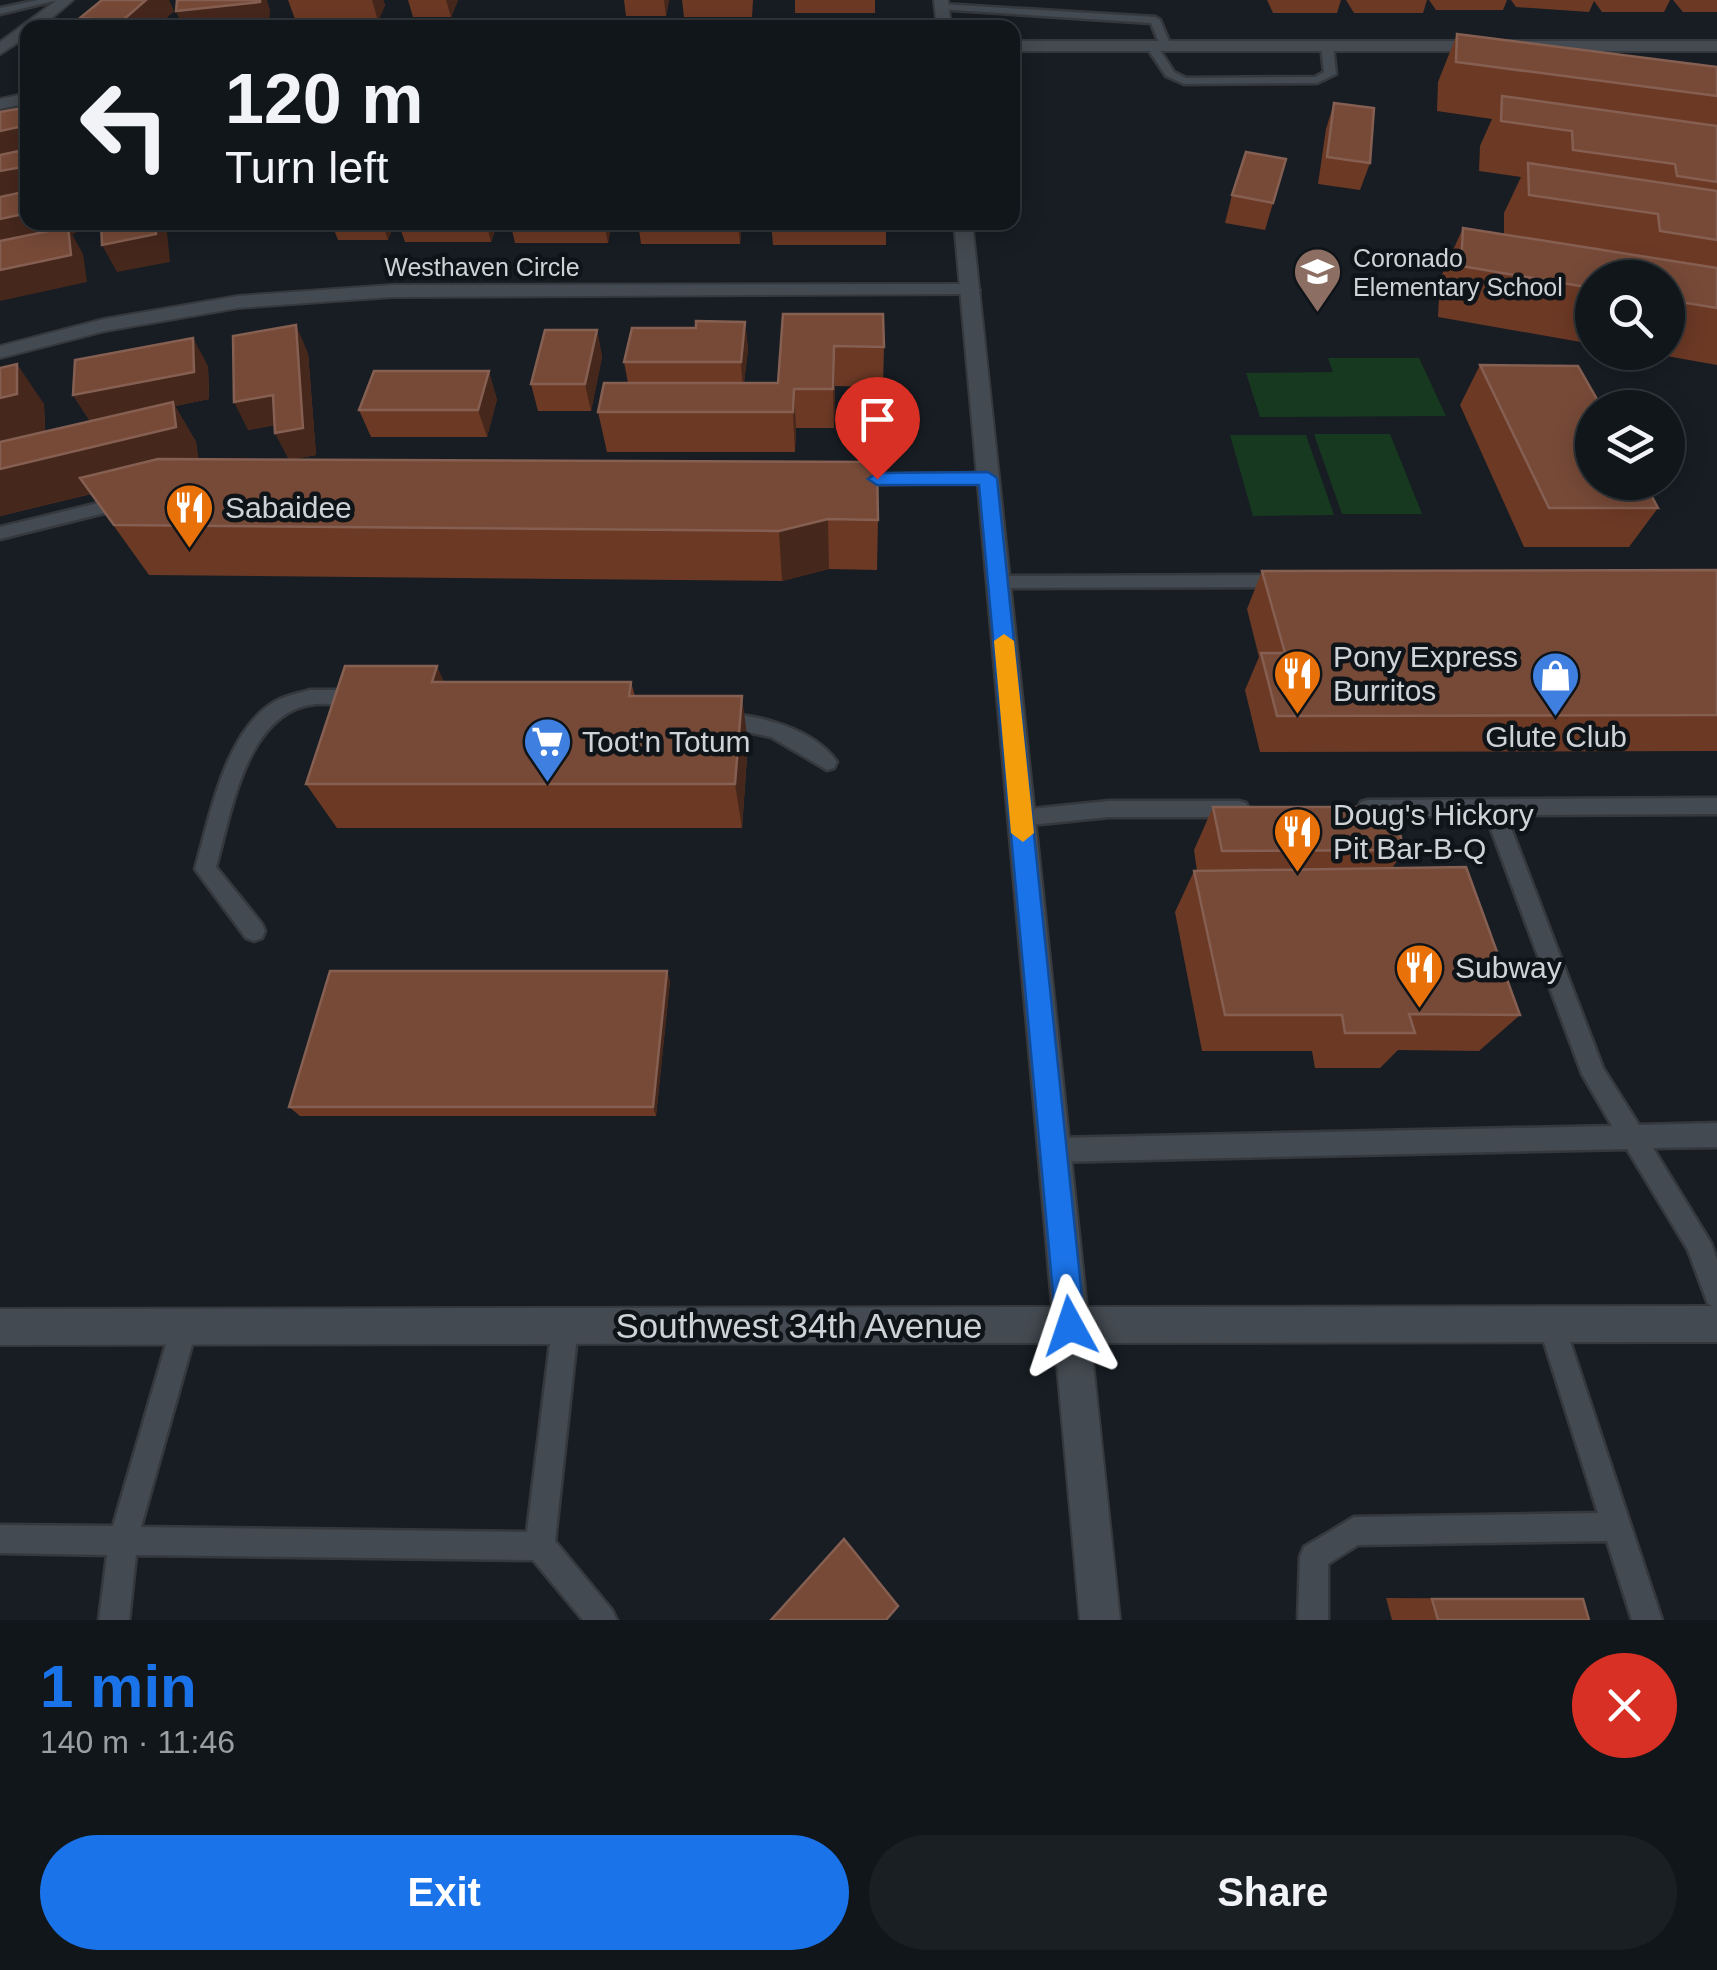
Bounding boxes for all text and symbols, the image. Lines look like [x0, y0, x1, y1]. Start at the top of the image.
icon: left [60, 60, 190, 190]
text: 120 m [225, 60, 423, 138]
text: Turn left [225, 142, 388, 193]
place label: Coronado Elementary School [1353, 244, 1563, 301]
school or university icon: Coronado Elementary School [1292, 246, 1344, 314]
street label: Westhaven Circle [384, 253, 580, 281]
map controls [1575, 260, 1685, 500]
button: search [1575, 260, 1685, 370]
pin [835, 377, 920, 480]
button: layers [1575, 390, 1685, 500]
icon: arrive [850, 392, 905, 447]
restaurant icon: Sabaidee [164, 482, 216, 550]
place label: Sabaidee [225, 491, 352, 524]
place label: Pony Express Burritos [1333, 640, 1518, 707]
restaurant icon: Pony Express Burritos [1272, 648, 1324, 716]
shop icon: Glute Club [1530, 650, 1582, 718]
supermarket icon: Toot'n Totum [521, 716, 573, 784]
place label: Glute Club [1485, 720, 1627, 753]
place label: Toot'n Totum [582, 725, 751, 758]
place label: Doug's Hickory Pit Bar-B-Q [1333, 798, 1534, 865]
restaurant icon: Doug's Hickory Pit Bar-B-Q [1272, 806, 1324, 874]
restaurant icon: Subway [1394, 942, 1446, 1010]
place label: Subway [1455, 951, 1562, 984]
position arrow [1018, 1274, 1122, 1378]
street label: Southwest 34th Avenue [615, 1306, 983, 1345]
text: 1 min [40, 1653, 197, 1720]
button: close [1572, 1653, 1677, 1758]
text: 140 m · 11:46 [40, 1724, 235, 1760]
button: Exit [40, 1835, 849, 1950]
button: Share [869, 1835, 1677, 1950]

